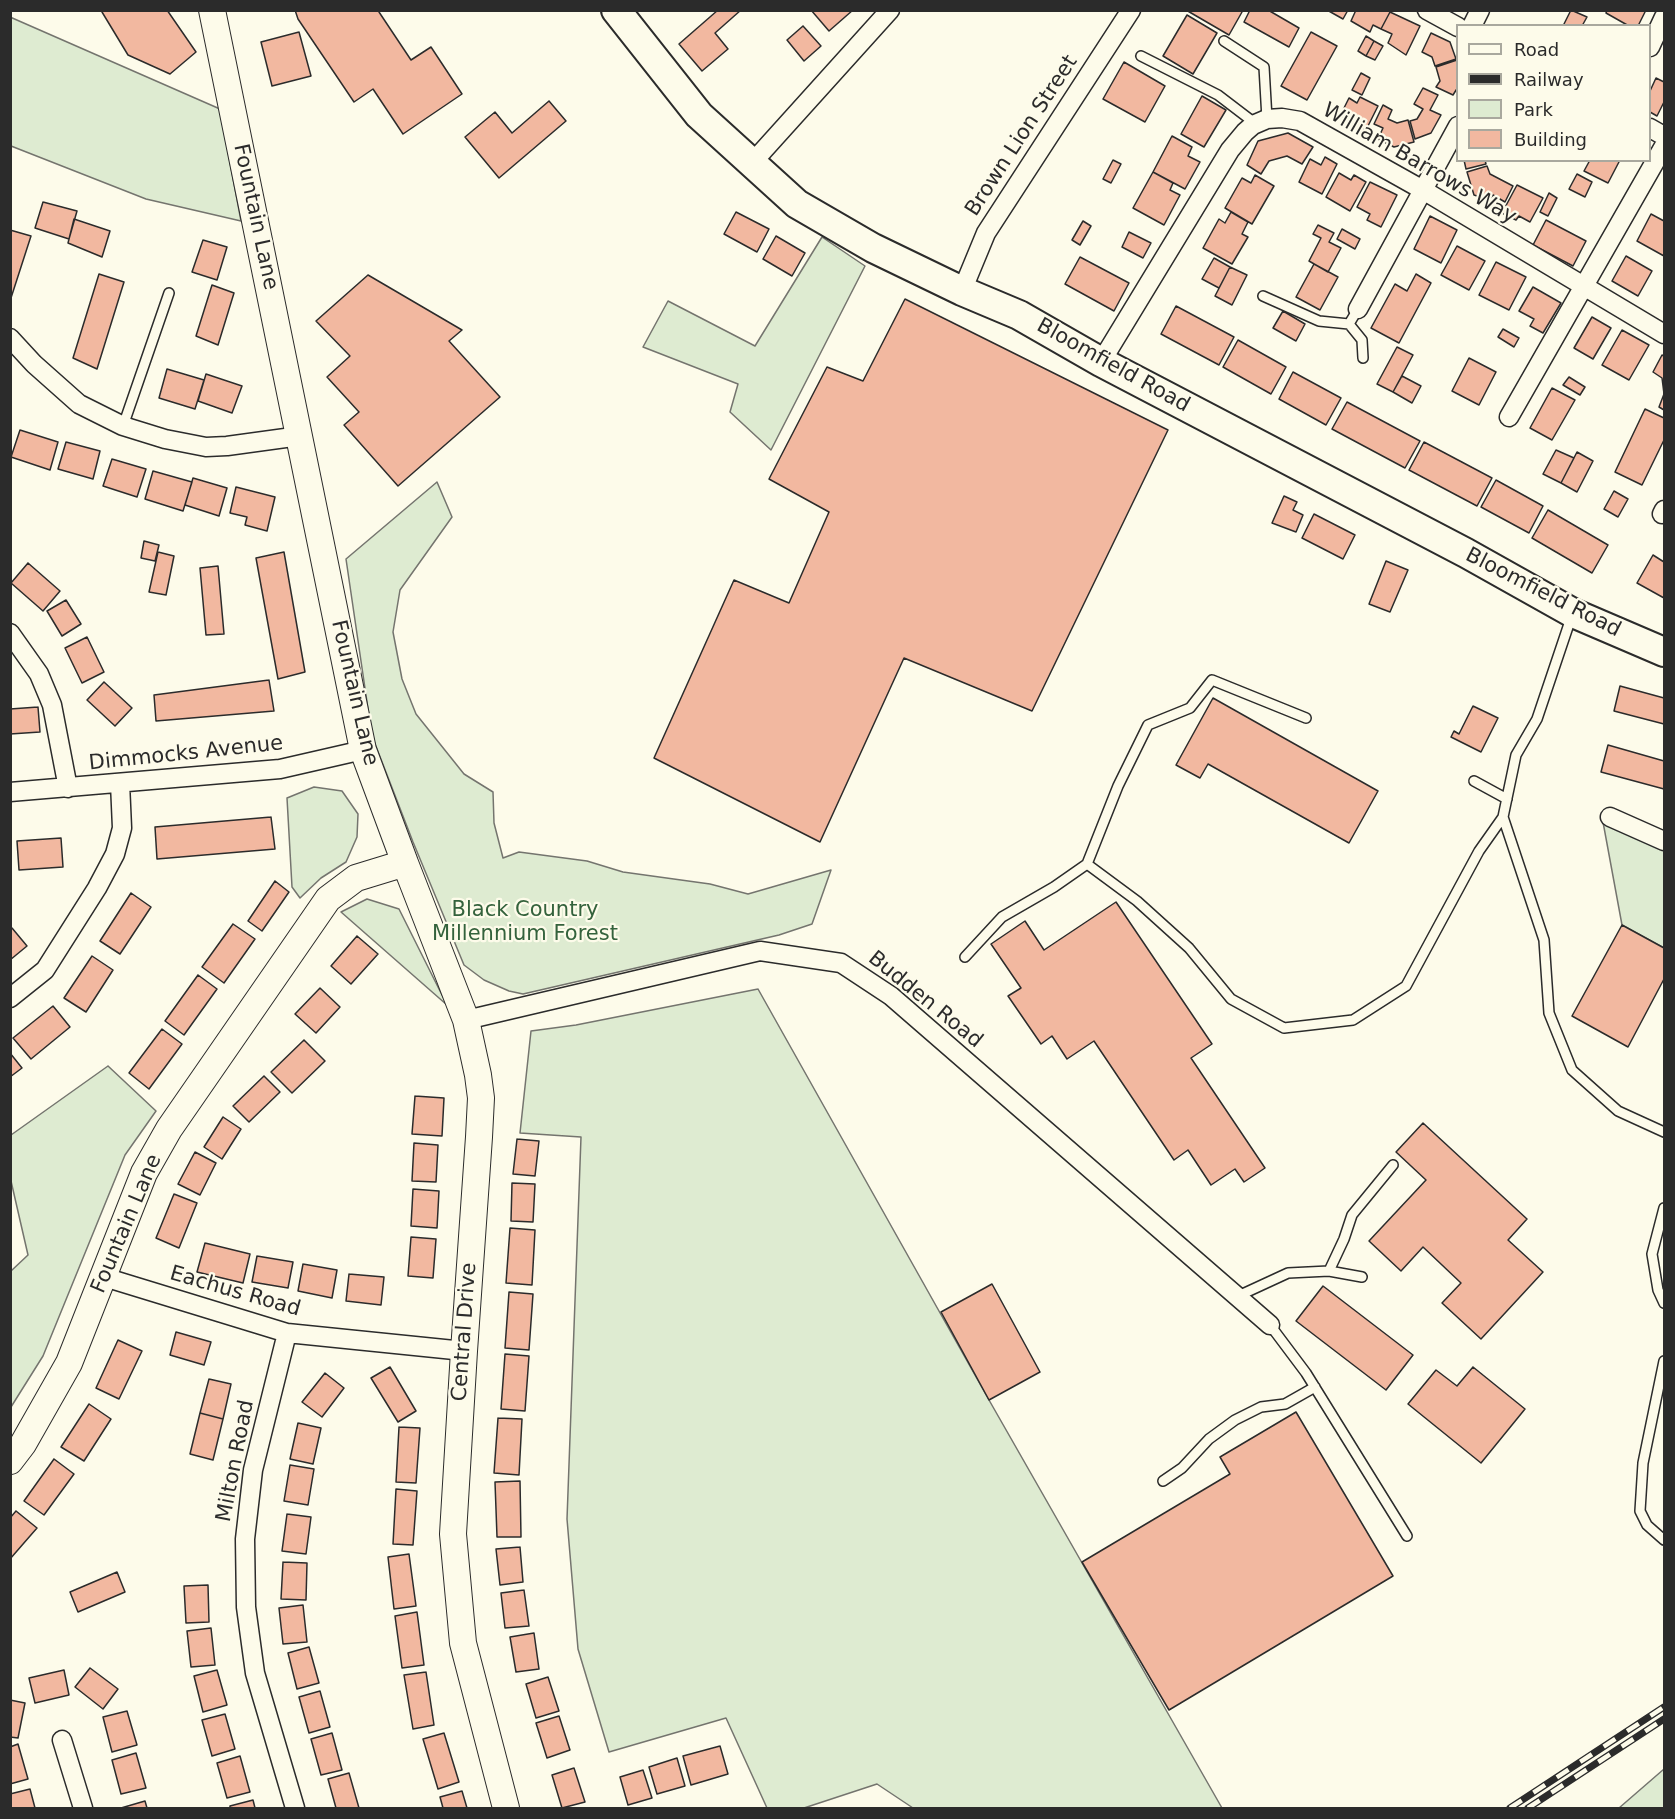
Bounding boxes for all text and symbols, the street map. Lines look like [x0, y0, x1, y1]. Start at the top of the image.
legend [1456, 24, 1651, 162]
text: Road [1514, 39, 1559, 60]
street label: Brown Lion Street [961, 51, 1083, 221]
text: Railway [1514, 69, 1584, 90]
street label: William Barrows Way [1318, 98, 1520, 230]
text: Park [1514, 99, 1553, 120]
text: Building [1514, 129, 1587, 150]
street label: Fountain Lane [227, 142, 283, 292]
street label: Bloomfield Road [1032, 314, 1194, 418]
street label: Bloomfield Road [1461, 543, 1625, 643]
street label: Fountain Lane [325, 618, 383, 768]
street label: Dimmocks Avenue [88, 731, 284, 777]
park label: Black Country Millennium Forest [432, 898, 618, 948]
street label: Budden Road [863, 946, 987, 1054]
street label: Fountain Lane [86, 1151, 168, 1297]
street label: Eachus Road [167, 1261, 303, 1323]
street label: Central Drive [448, 1262, 482, 1402]
street label: Milton Road [212, 1398, 260, 1524]

